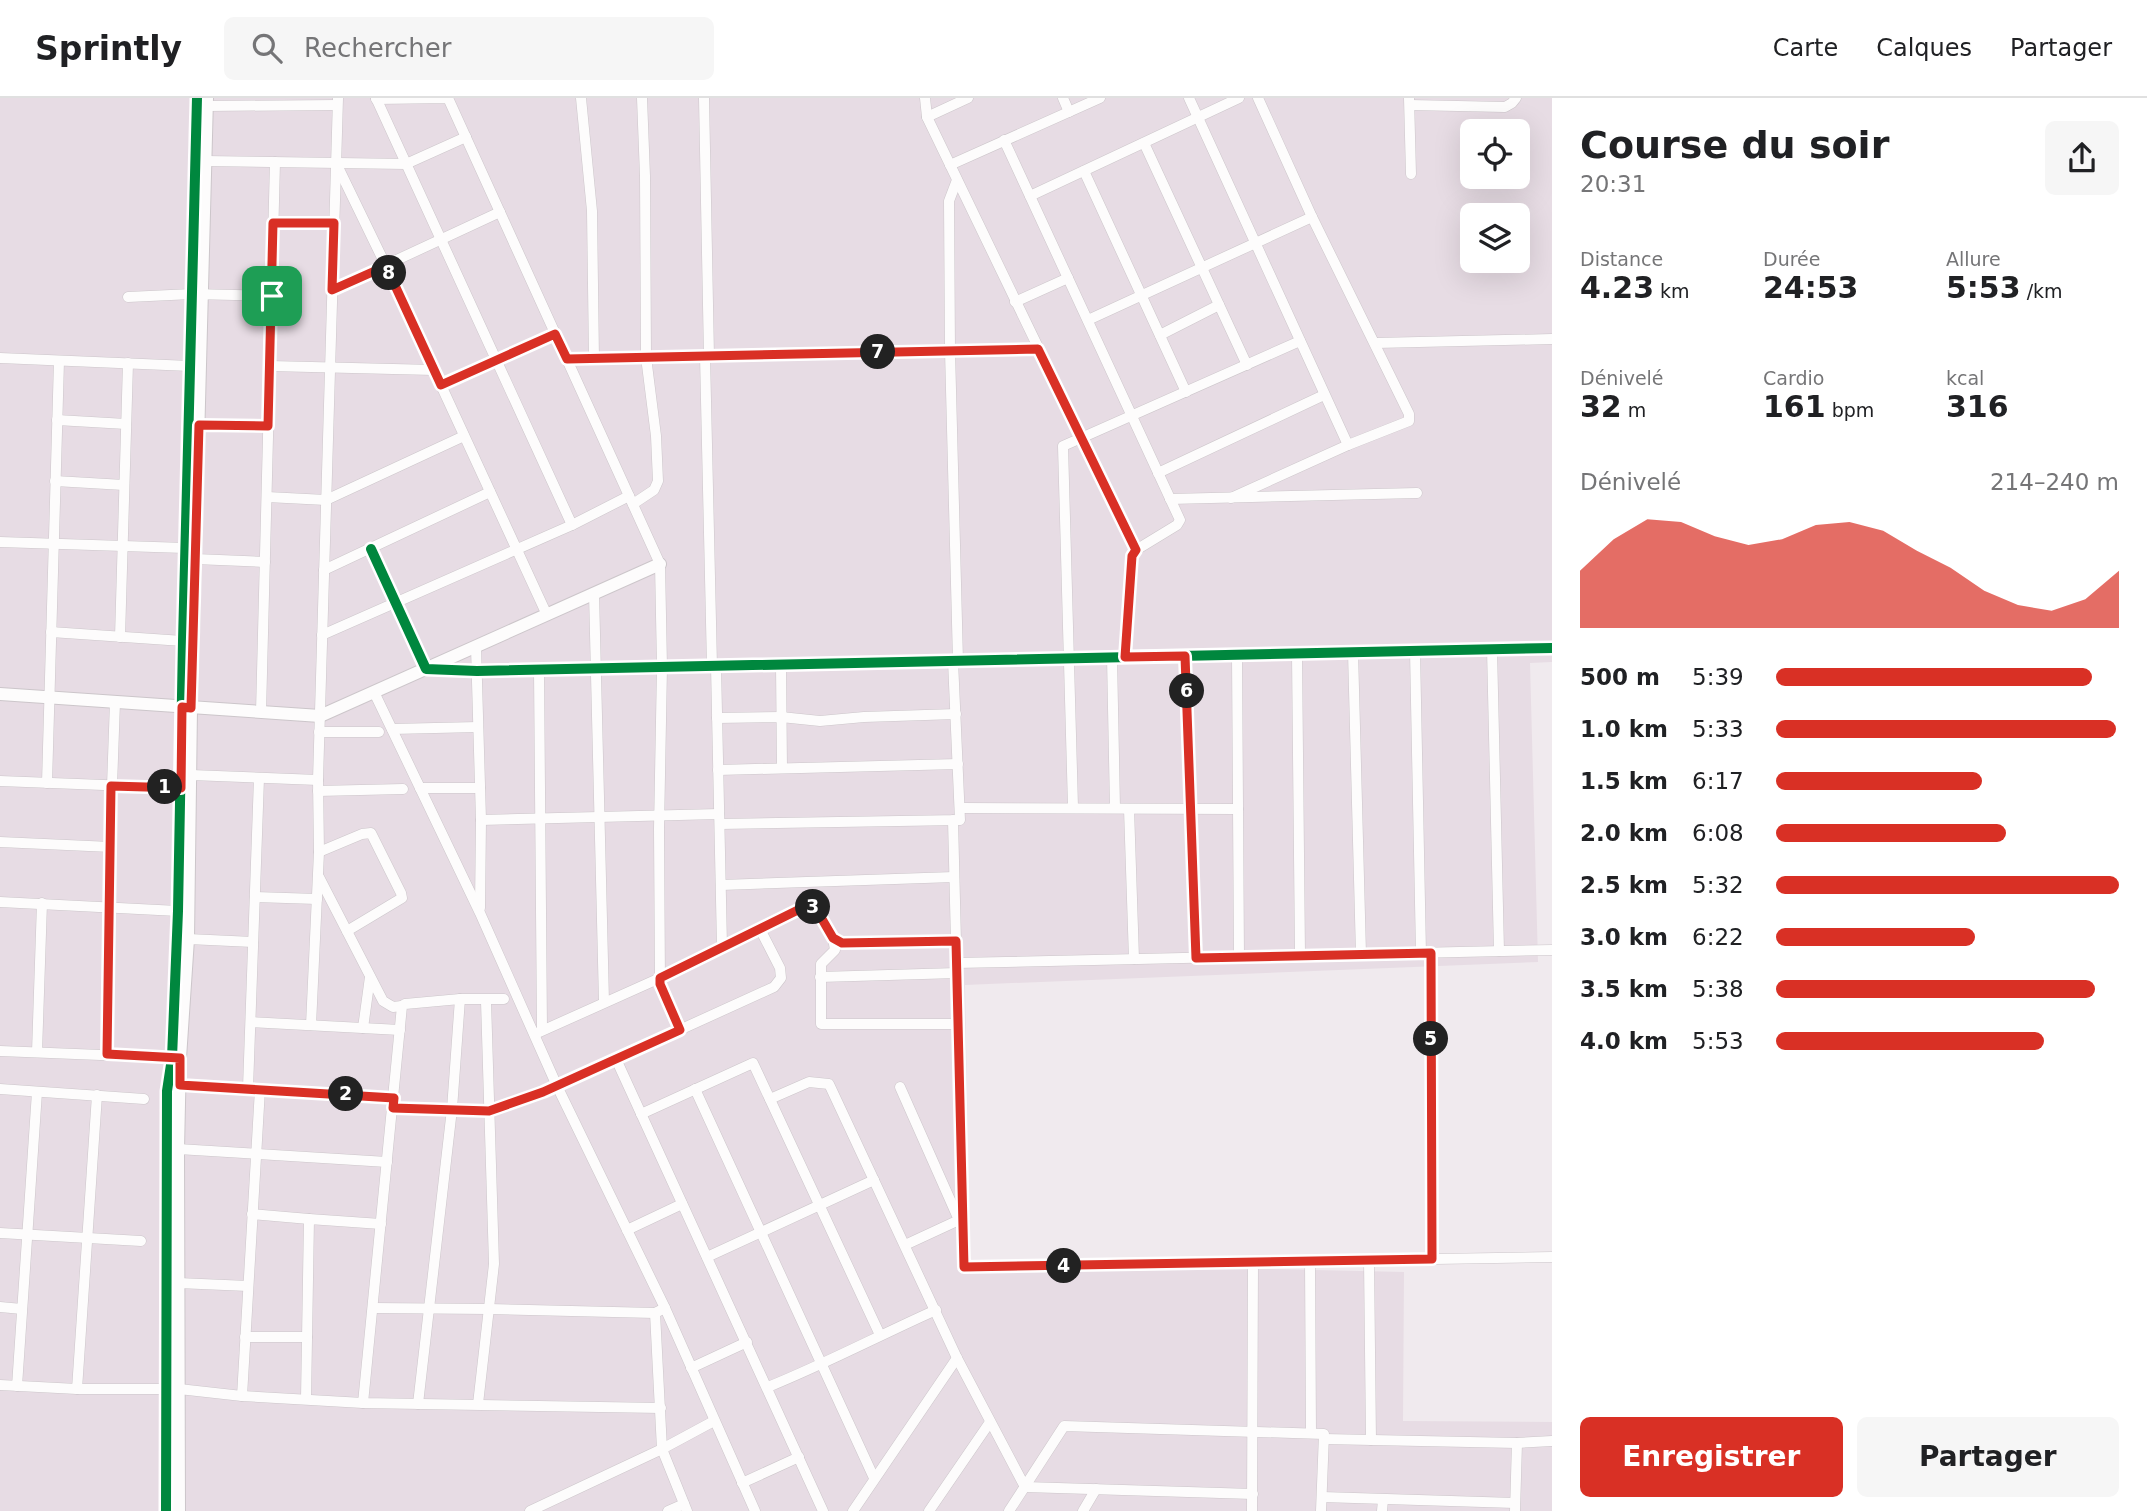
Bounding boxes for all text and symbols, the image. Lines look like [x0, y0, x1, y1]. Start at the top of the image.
search box [224, 17, 714, 80]
text: Sprintly [35, 29, 182, 68]
icon: search [248, 29, 286, 67]
text: Rechercher [304, 33, 451, 63]
text: Carte [1773, 34, 1838, 62]
text: Calques [1876, 34, 1972, 62]
text: Partager [2010, 34, 2112, 62]
map controls [1460, 119, 1530, 273]
button: locate [1460, 119, 1530, 189]
button: share [2045, 121, 2119, 195]
text: Course du soir [1580, 123, 1889, 167]
text: 20:31 [1580, 171, 1646, 197]
button: layers [1460, 203, 1530, 273]
text: Distance [1580, 248, 1663, 270]
text: Durée [1763, 248, 1820, 270]
text: Allure [1946, 248, 2001, 270]
pin: 8 [372, 256, 406, 290]
text: 8 [382, 261, 395, 283]
pin [242, 266, 302, 326]
text: 4.23 [1580, 270, 1654, 305]
text: 24:53 [1763, 270, 1859, 305]
text: 5:53 [1946, 270, 2021, 305]
icon: arrive [253, 277, 291, 315]
text: km [1654, 280, 1690, 302]
text: /km [2021, 280, 2063, 302]
pin: 7 [860, 334, 896, 370]
text: 7 [871, 340, 884, 362]
text: Dénivelé [1580, 367, 1664, 389]
text: Cardio [1763, 367, 1824, 389]
text: kcal [1946, 367, 1984, 389]
text: 32 [1580, 389, 1622, 424]
text: 161 [1763, 389, 1826, 424]
text: 316 [1946, 389, 2009, 424]
text: m [1622, 399, 1646, 421]
text: bpm [1826, 399, 1874, 421]
text: Dénivelé [1580, 469, 1681, 495]
text: 214–240 m [1990, 469, 2119, 495]
text: 500 m [1580, 664, 1660, 690]
text: 5:39 [1692, 664, 1744, 690]
pin: 6 [1170, 674, 1204, 708]
text: 6 [1180, 679, 1193, 701]
text: 1.0 km [1580, 716, 1668, 742]
text: 5:33 [1692, 716, 1744, 742]
text: 1.5 km [1580, 768, 1668, 794]
text: 6:17 [1692, 768, 1744, 794]
pin: 1 [148, 770, 182, 804]
text: 1 [158, 775, 171, 797]
text: 2.0 km [1580, 820, 1668, 846]
text: 6:08 [1692, 820, 1744, 846]
text: 2.5 km [1580, 872, 1668, 898]
text: 5:32 [1692, 872, 1744, 898]
pin: 3 [796, 890, 830, 924]
text: 3 [806, 895, 819, 917]
text: 3.0 km [1580, 924, 1668, 950]
text: 6:22 [1692, 924, 1744, 950]
text: 3.5 km [1580, 976, 1668, 1002]
text: 5:38 [1692, 976, 1744, 1002]
pin: 5 [1414, 1021, 1448, 1056]
text: 5 [1424, 1027, 1437, 1049]
text: 4.0 km [1580, 1028, 1668, 1054]
text: 5:53 [1692, 1028, 1744, 1054]
pin: 2 [328, 1076, 364, 1112]
text: 2 [339, 1082, 352, 1104]
pin: 4 [1046, 1248, 1082, 1284]
text: 4 [1057, 1254, 1070, 1276]
button: Enregistrer [1580, 1417, 1843, 1497]
button: Partager [1857, 1417, 2119, 1497]

